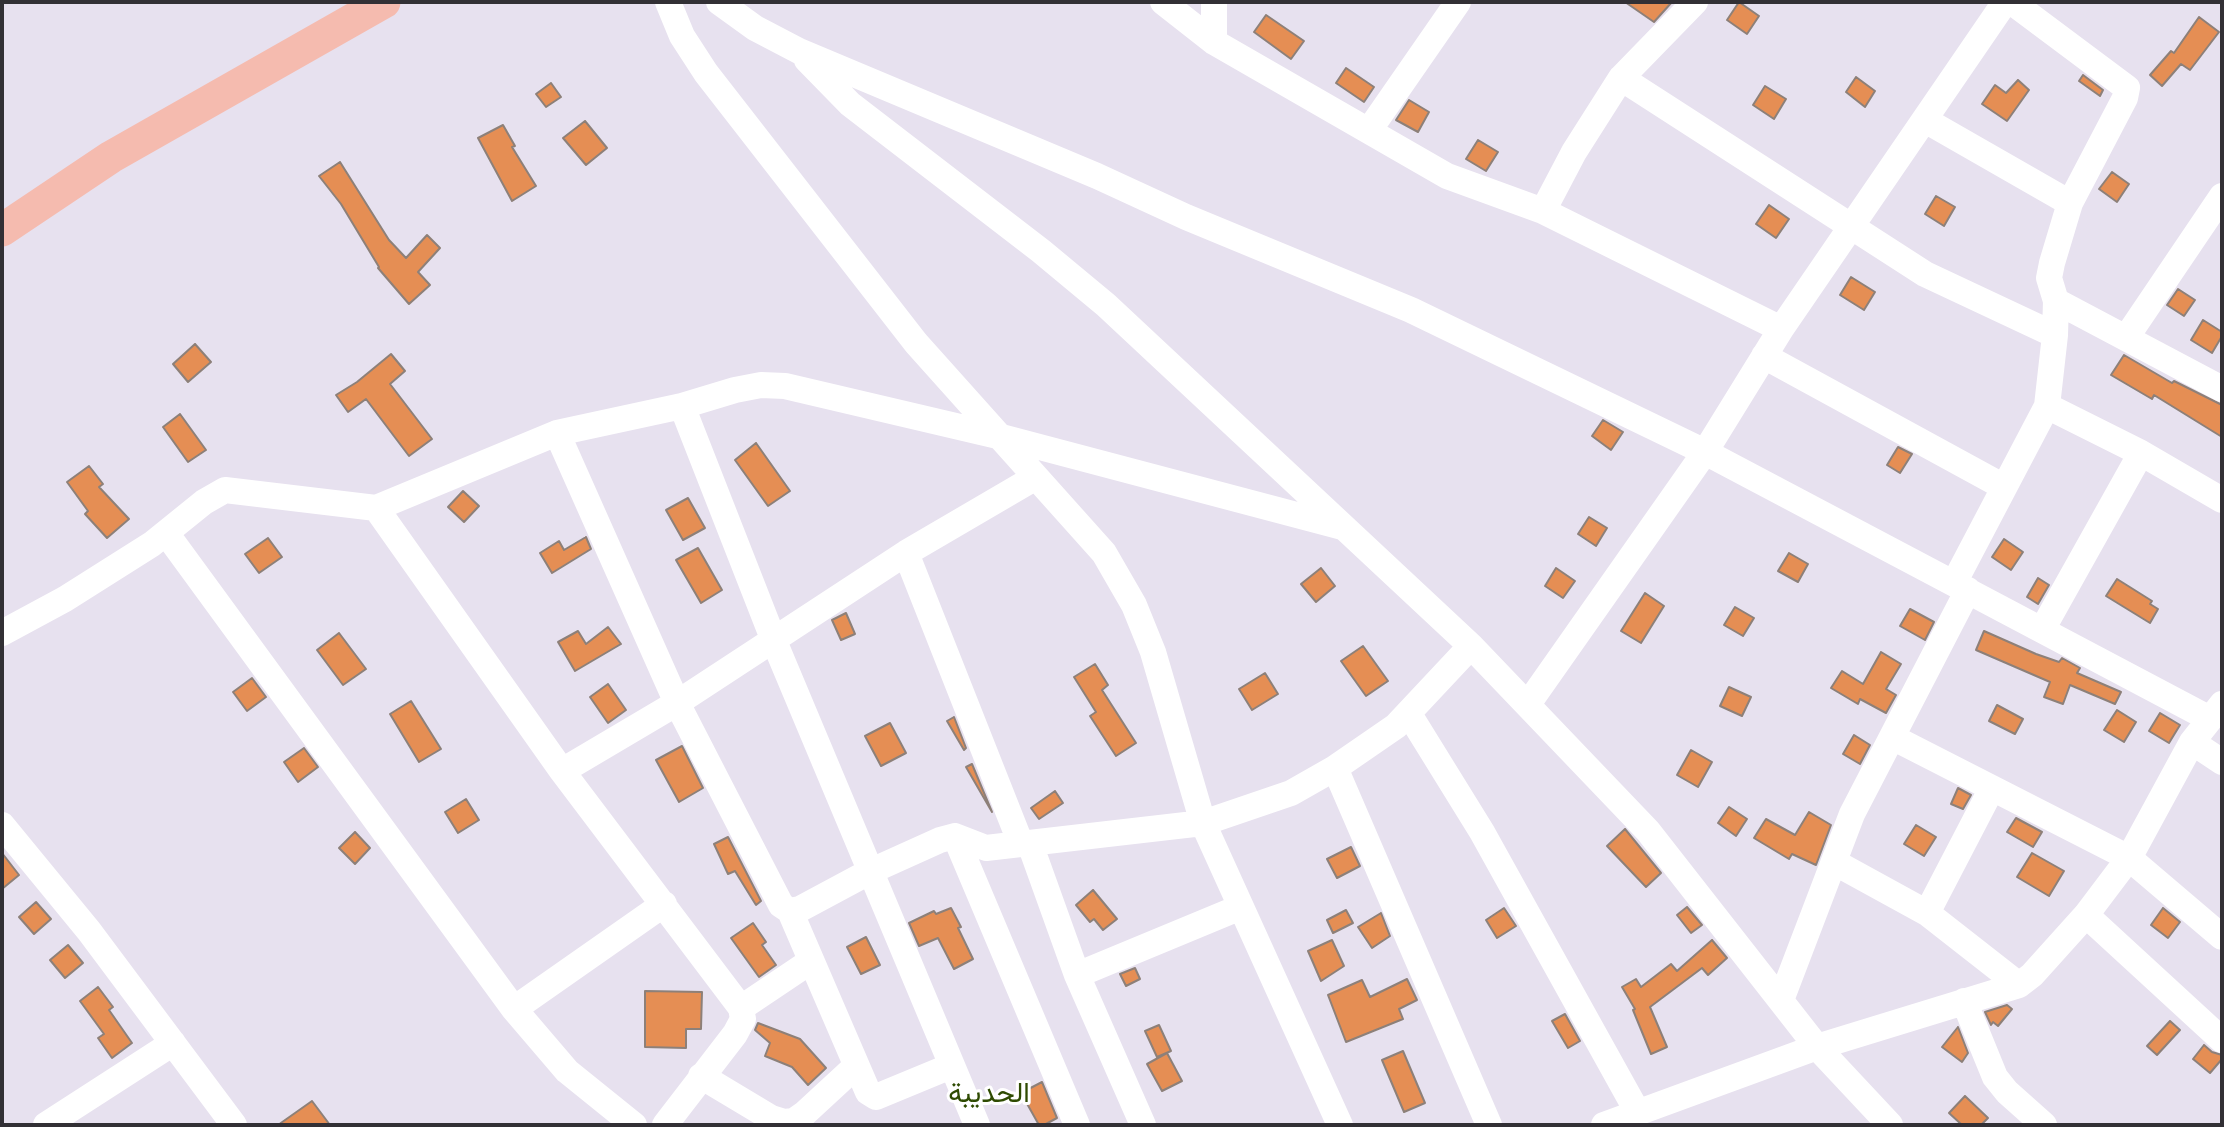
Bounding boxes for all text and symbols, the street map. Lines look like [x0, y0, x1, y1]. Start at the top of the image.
district label: الحديبة [948, 1077, 1030, 1111]

